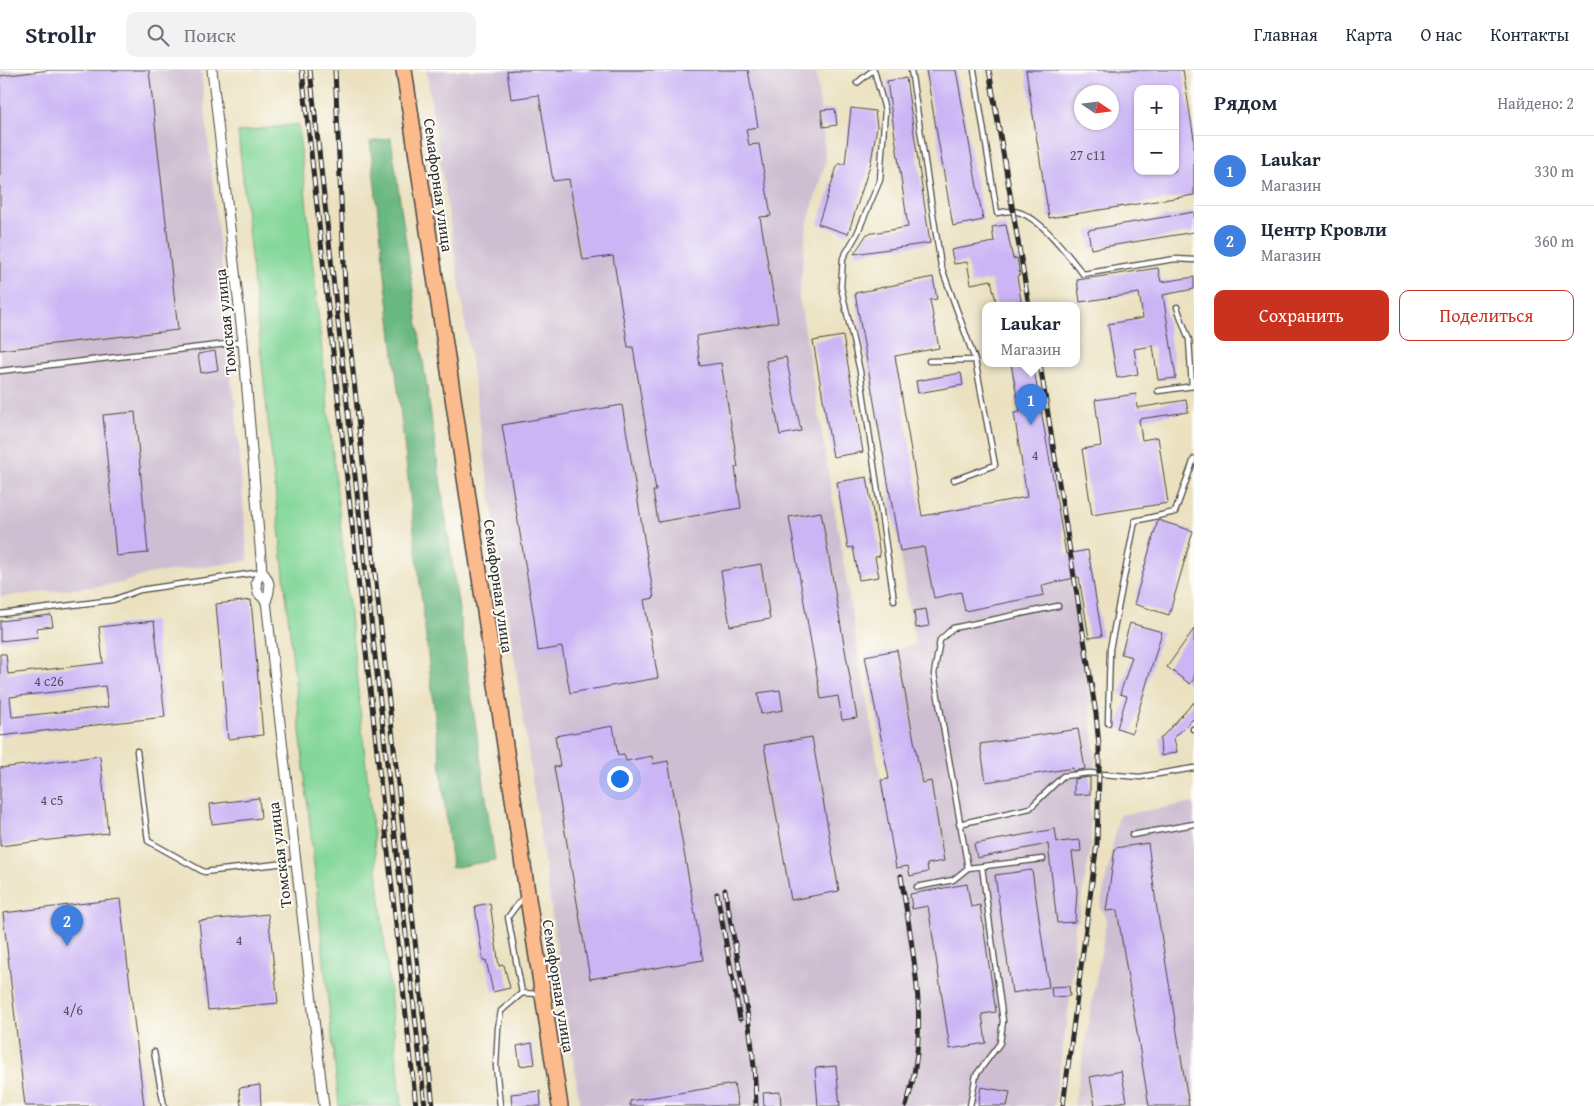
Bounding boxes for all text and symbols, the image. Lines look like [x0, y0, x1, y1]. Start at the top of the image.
search box [126, 12, 476, 57]
text: Strollr [25, 17, 96, 52]
icon: search [144, 21, 172, 49]
text: Поиск [184, 21, 236, 49]
text: Главная [1254, 21, 1318, 48]
text: Карта [1346, 21, 1392, 48]
text: О нас [1420, 21, 1462, 48]
text: Контакты [1490, 21, 1569, 48]
north arrow [1074, 85, 1119, 130]
map controls [1134, 85, 1179, 175]
button: + [1134, 85, 1179, 130]
text: Рядом [1214, 87, 1277, 118]
text: Найдено: 2 [1497, 91, 1574, 115]
street label: Семафорная улица [418, 117, 460, 254]
button: − [1134, 130, 1179, 175]
house number: 27 с11 [1070, 145, 1106, 165]
text: Laukar [1261, 145, 1321, 173]
text: 1 [1226, 159, 1234, 183]
text: 330 m [1534, 159, 1574, 183]
text: Магазин [1261, 173, 1321, 197]
text: Центр Кровли [1261, 215, 1387, 243]
text: 2 [1226, 229, 1234, 253]
text: 360 m [1534, 229, 1574, 253]
text: Магазин [1261, 243, 1321, 267]
street label: Томская улица [207, 267, 242, 376]
button: Сохранить [1214, 290, 1389, 341]
button: Поделиться [1399, 290, 1574, 341]
popup [982, 302, 1080, 367]
text: Laukar [1001, 309, 1061, 337]
text: Магазин [1001, 337, 1061, 361]
pin: 1 [1015, 384, 1047, 425]
house number: 4 [1032, 445, 1039, 465]
street label: Семафорная улица [478, 518, 520, 655]
house number: 4 с26 [34, 671, 64, 691]
your location [607, 766, 633, 792]
house number: 4 с5 [41, 790, 63, 810]
street label: Томская улица [261, 800, 297, 909]
pin: 2 [51, 905, 83, 946]
street label: Семафорная улица [537, 918, 581, 1055]
house number: 4 [236, 930, 243, 950]
house number: 4/6 [63, 1000, 83, 1020]

